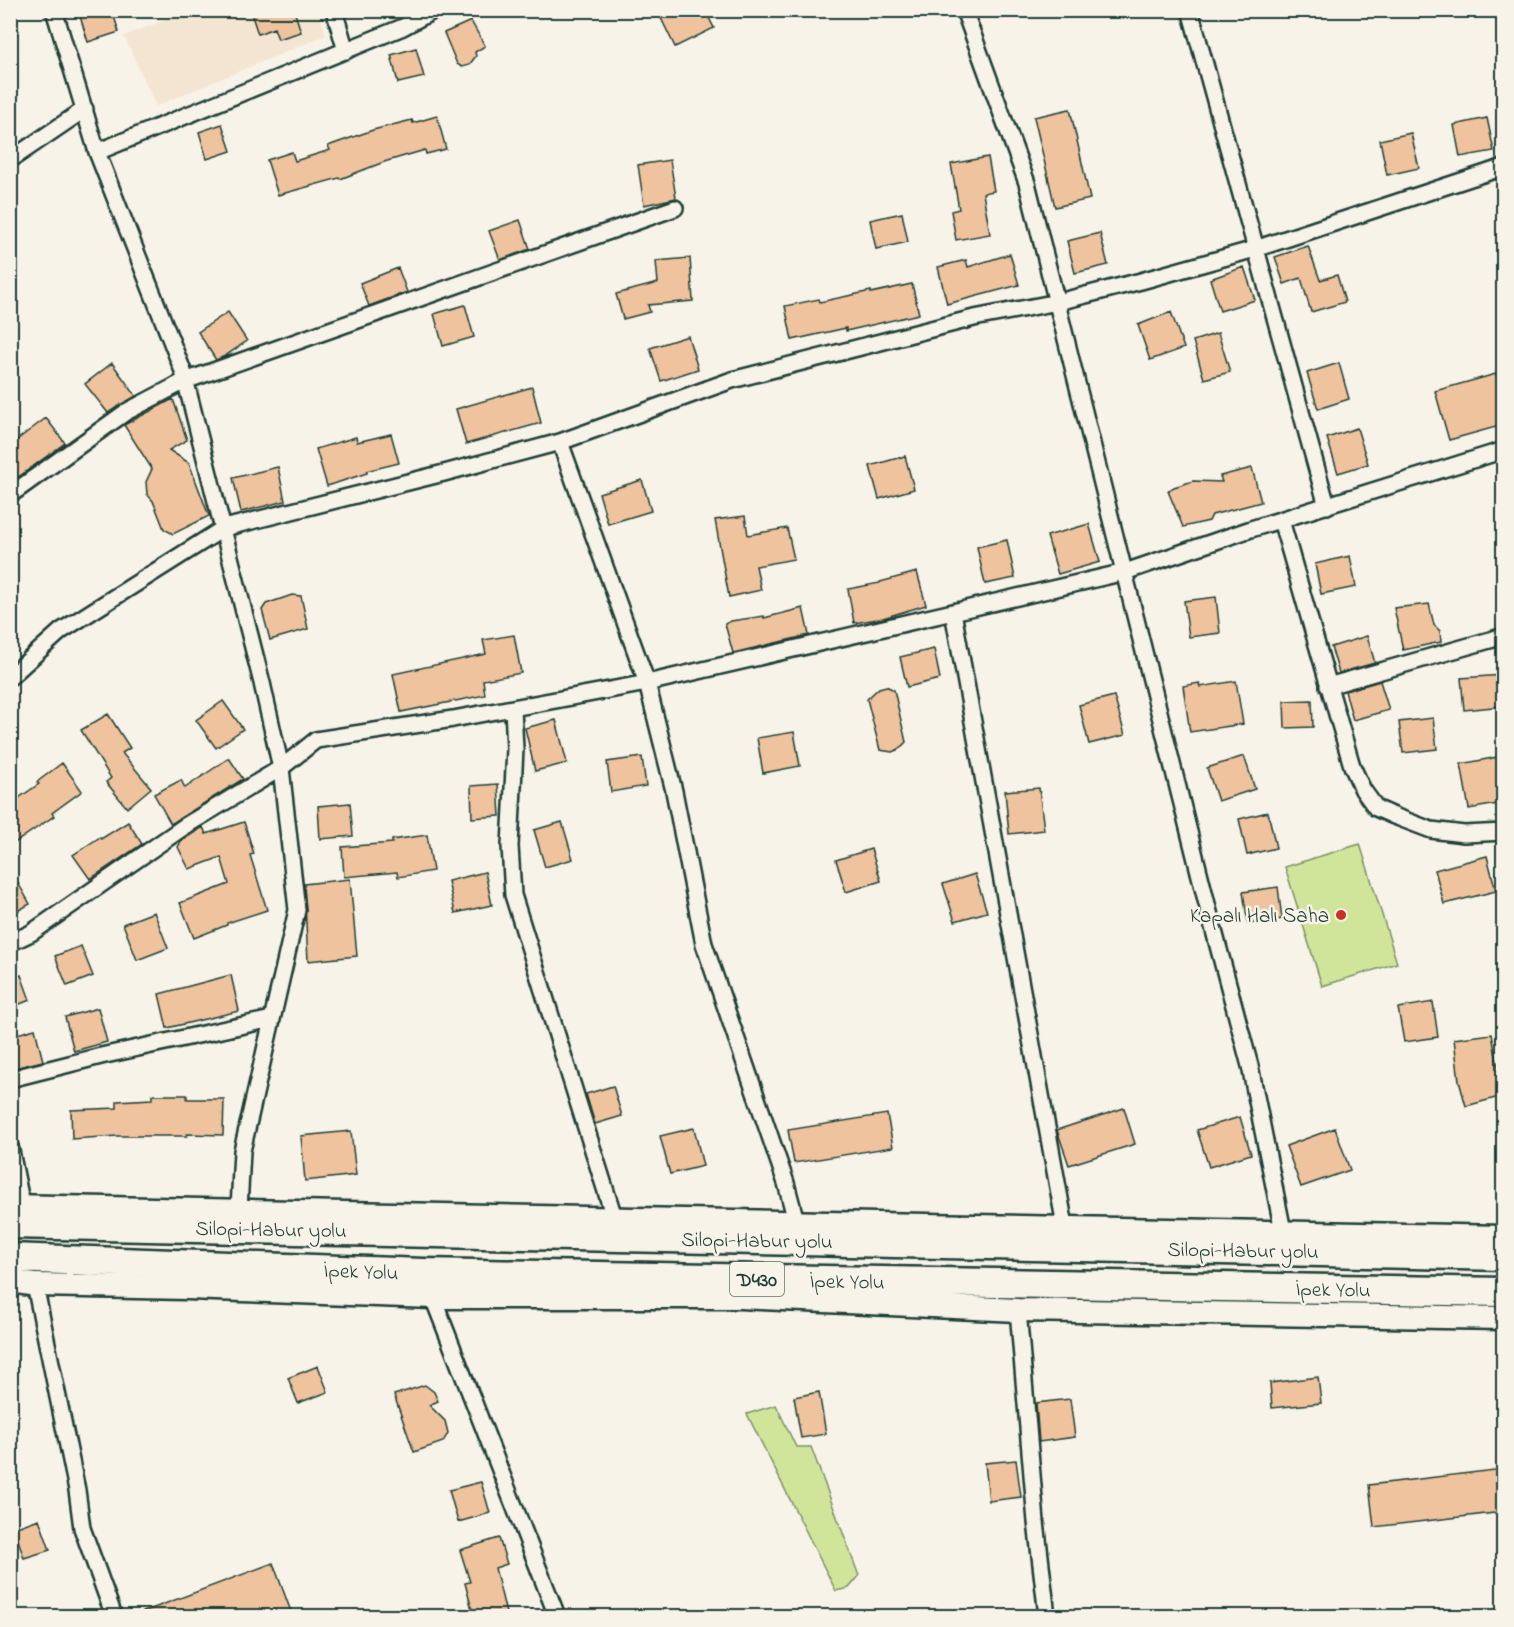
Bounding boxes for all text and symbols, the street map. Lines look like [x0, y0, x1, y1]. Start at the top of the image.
place label: Kapalı Halı Saha [1190, 902, 1329, 932]
marker: Kapalı Halı Saha [1334, 908, 1348, 922]
street label: Silopi-Habur yolu [195, 1215, 347, 1249]
street label: Silopi-Habur yolu [681, 1226, 833, 1260]
street label: Silopi-Habur yolu [1167, 1236, 1319, 1270]
street label: İpek Yolu [323, 1257, 399, 1289]
road number: D430 [730, 1262, 784, 1296]
street label: İpek Yolu [809, 1267, 885, 1299]
street label: İpek Yolu [1295, 1275, 1371, 1307]

